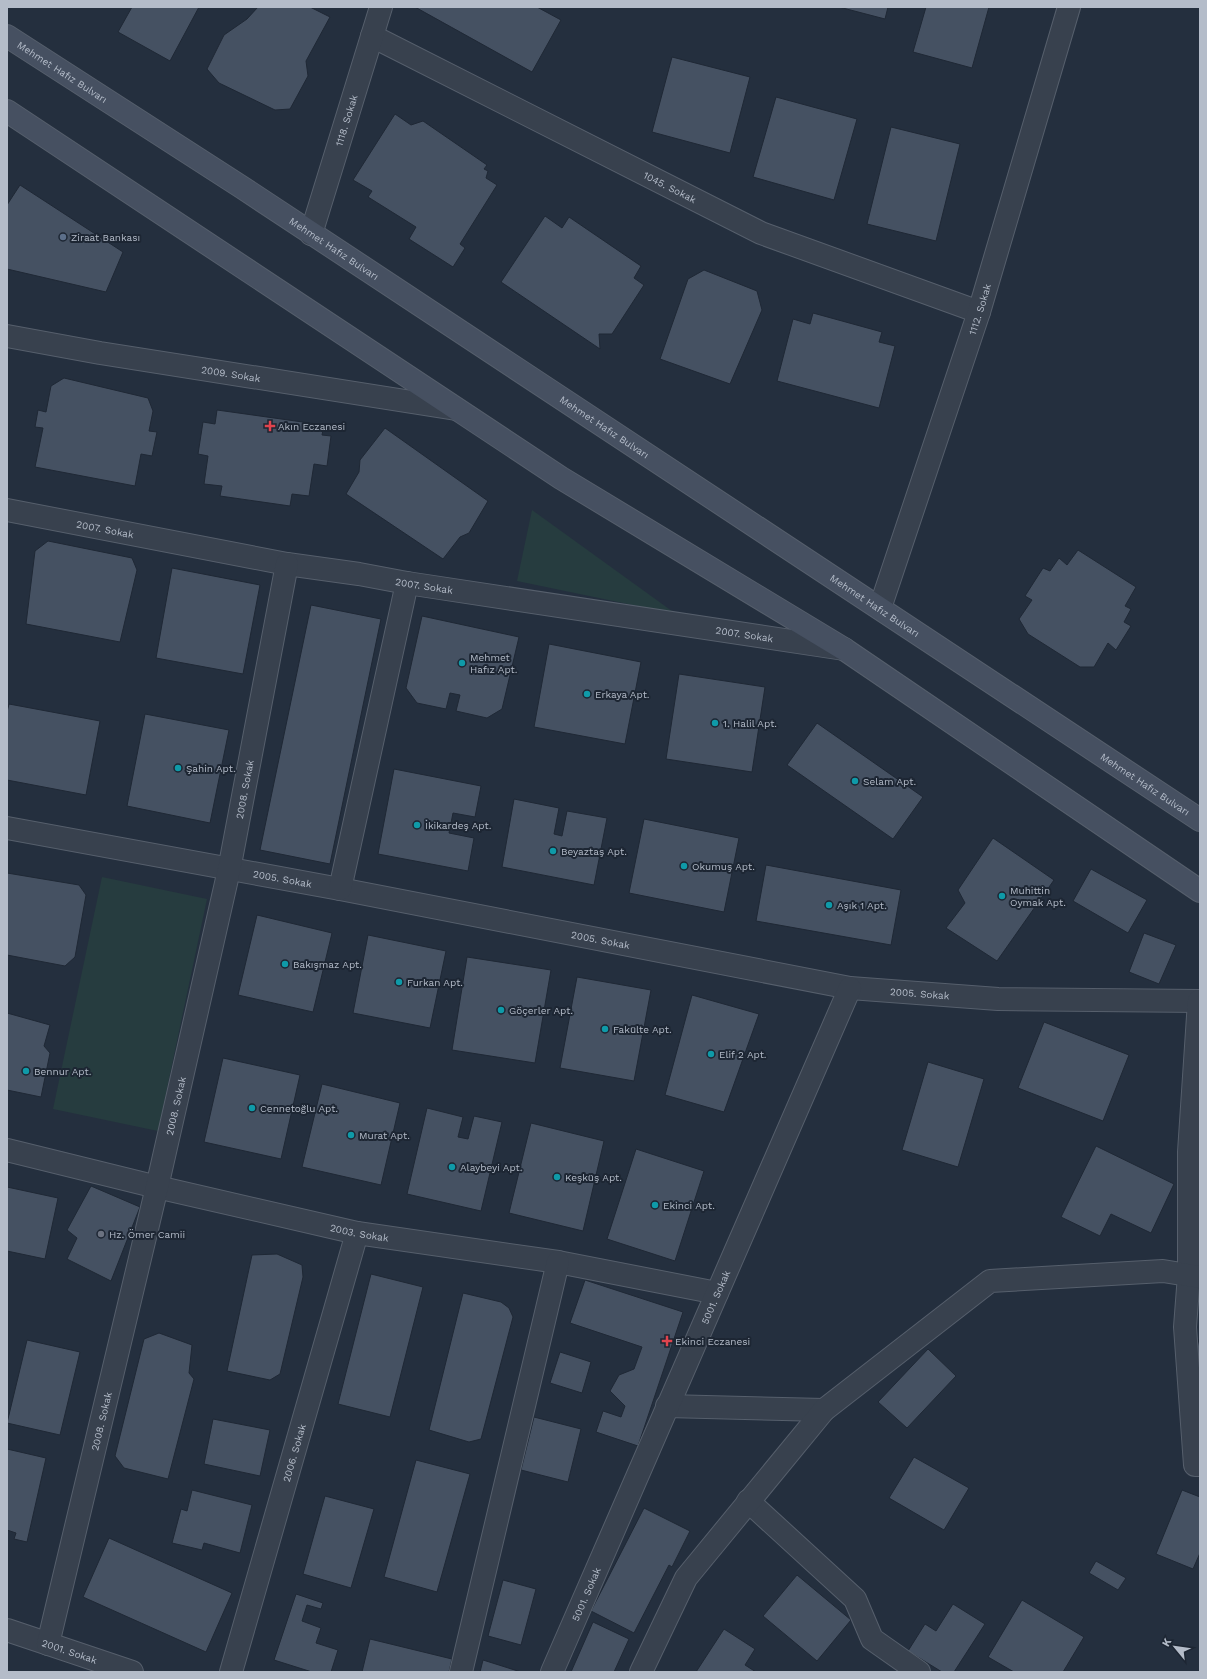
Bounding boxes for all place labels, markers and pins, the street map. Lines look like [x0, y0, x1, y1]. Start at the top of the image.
marker: Ziraat Bankası [58, 232, 68, 242]
place label: Ziraat Bankası [71, 232, 140, 243]
marker: Akın Eczanesi [265, 421, 275, 431]
place label: Akın Eczanesi [278, 421, 345, 432]
place label: Mehmet Hafız Apt. [470, 652, 517, 675]
marker: Mehmet Hafız Apt. [457, 658, 467, 668]
marker: Erkaya Apt. [582, 689, 592, 699]
place label: Erkaya Apt. [595, 689, 650, 700]
marker: 1. Halil Apt. [710, 718, 720, 728]
place label: 1. Halil Apt. [723, 718, 777, 729]
marker: Şahin Apt. [173, 763, 183, 773]
place label: Şahin Apt. [186, 763, 236, 774]
marker: Selam Apt. [850, 776, 860, 786]
place label: Selam Apt. [863, 776, 916, 787]
marker: İkikardeş Apt. [412, 820, 422, 830]
place label: İkikardeş Apt. [425, 820, 491, 831]
marker: Beyaztaş Apt. [548, 846, 558, 856]
place label: Beyaztaş Apt. [561, 846, 627, 857]
marker: Okumuş Apt. [679, 861, 689, 871]
place label: Okumuş Apt. [692, 861, 755, 872]
place label: Muhittin Oymak Apt. [1010, 885, 1066, 908]
marker: Muhittin Oymak Apt. [997, 891, 1007, 901]
marker: Aşık 1 Apt. [824, 900, 834, 910]
place label: Aşık 1 Apt. [837, 900, 887, 911]
marker: Bakışmaz Apt. [280, 959, 290, 969]
place label: Bakışmaz Apt. [293, 959, 362, 970]
marker: Furkan Apt. [394, 977, 404, 987]
place label: Furkan Apt. [407, 977, 463, 988]
marker: Göçerler Apt. [496, 1005, 506, 1015]
place label: Göçerler Apt. [509, 1005, 573, 1016]
marker: Fakülte Apt. [600, 1024, 610, 1034]
place label: Fakülte Apt. [613, 1024, 672, 1035]
marker: Elif 2 Apt. [706, 1049, 716, 1059]
place label: Elif 2 Apt. [719, 1049, 767, 1060]
marker: Bennur Apt. [21, 1066, 31, 1076]
place label: Bennur Apt. [34, 1066, 91, 1077]
marker: Cennetoğlu Apt. [247, 1103, 257, 1113]
place label: Cennetoğlu Apt. [260, 1103, 338, 1114]
marker: Murat Apt. [346, 1130, 356, 1140]
place label: Murat Apt. [359, 1130, 410, 1141]
marker: Alaybeyi Apt. [447, 1162, 457, 1172]
place label: Alaybeyi Apt. [460, 1162, 522, 1173]
marker: Keşküş Apt. [552, 1172, 562, 1182]
place label: Keşküş Apt. [565, 1172, 622, 1183]
marker: Ekinci Apt. [650, 1200, 660, 1210]
place label: Ekinci Apt. [663, 1200, 715, 1211]
marker: Hz. Ömer Camii [96, 1229, 106, 1239]
place label: Hz. Ömer Camii [109, 1229, 185, 1240]
marker: Ekinci Eczanesi [662, 1336, 672, 1346]
place label: Ekinci Eczanesi [675, 1336, 750, 1347]

